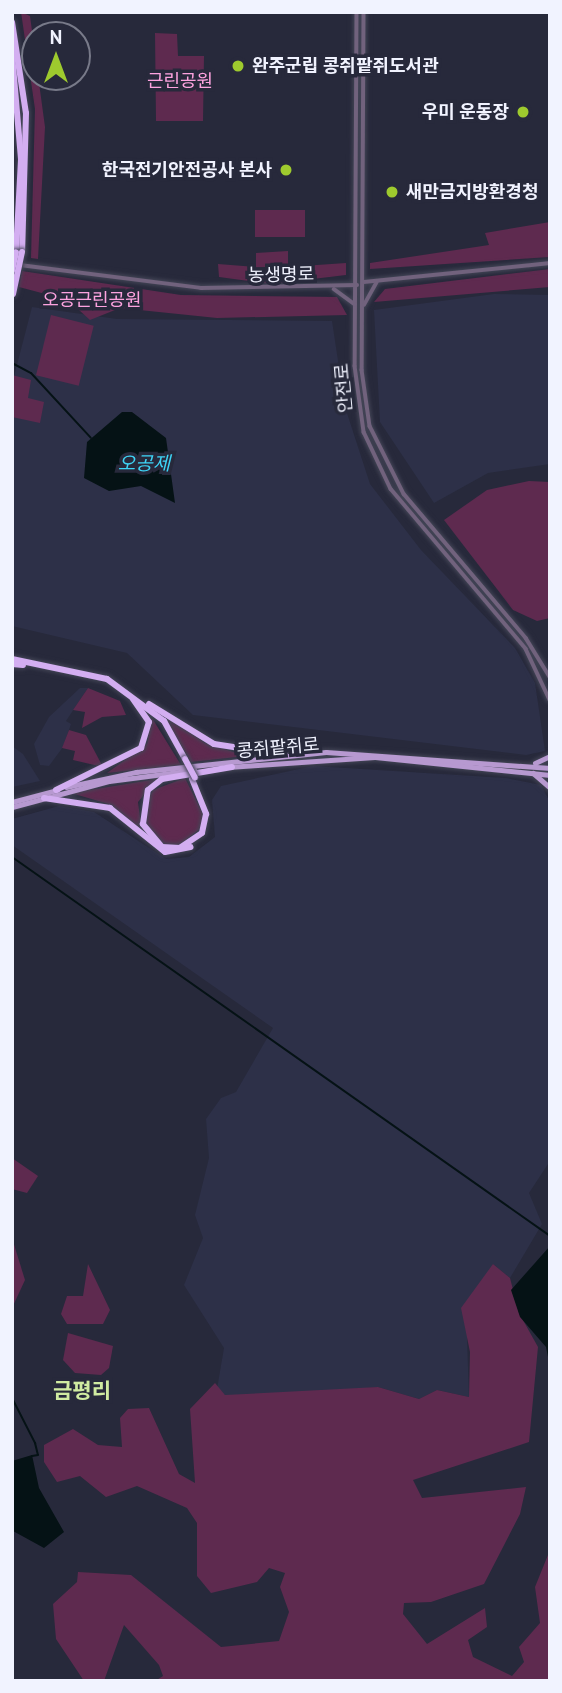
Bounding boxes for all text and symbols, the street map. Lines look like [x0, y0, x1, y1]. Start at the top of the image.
north arrow [21, 21, 91, 91]
text: N [50, 25, 62, 49]
place label: 완주군립 콩쥐팥쥐도서관 [252, 55, 439, 77]
marker: 완주군립 콩쥐팥쥐도서관 [230, 58, 246, 74]
park label: 근린공원 [147, 70, 213, 92]
place label: 우미 운동장 [422, 101, 509, 123]
marker: 우미 운동장 [515, 104, 531, 120]
place label: 한국전기안전공사 본사 [102, 159, 272, 181]
marker: 한국전기안전공사 본사 [278, 162, 294, 178]
place label: 새만금지방환경청 [406, 181, 538, 203]
marker: 새만금지방환경청 [384, 184, 400, 200]
street label: 농생명로 [248, 264, 314, 286]
park label: 오공근린공원 [42, 289, 142, 311]
street label: 안전로 [331, 362, 357, 414]
water label: 오공제 [118, 453, 170, 475]
street label: 콩쥐팥쥐로 [236, 734, 320, 762]
district label: 금평리 [53, 1378, 111, 1404]

